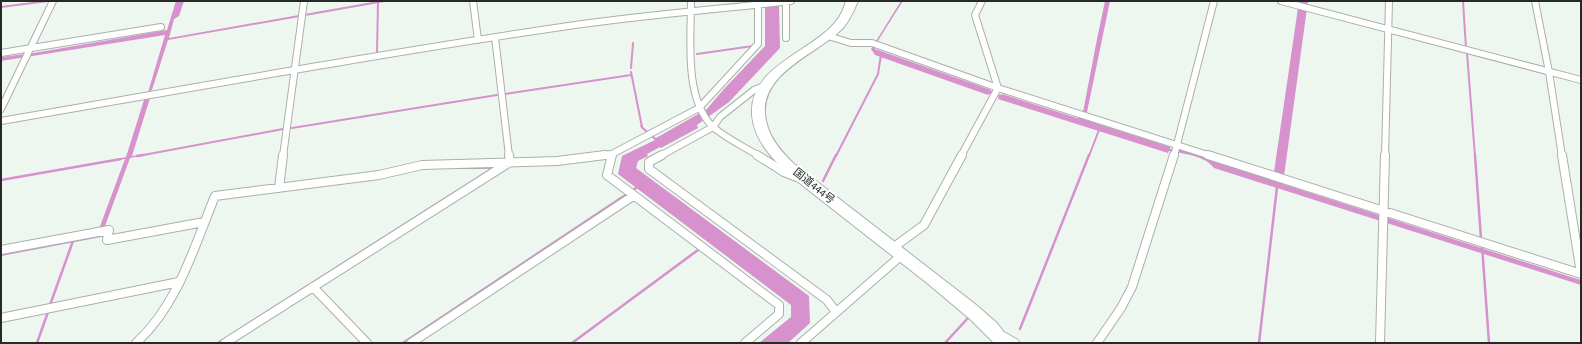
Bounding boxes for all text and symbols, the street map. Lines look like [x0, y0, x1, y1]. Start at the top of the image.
street label: 国道444号 [790, 165, 838, 207]

